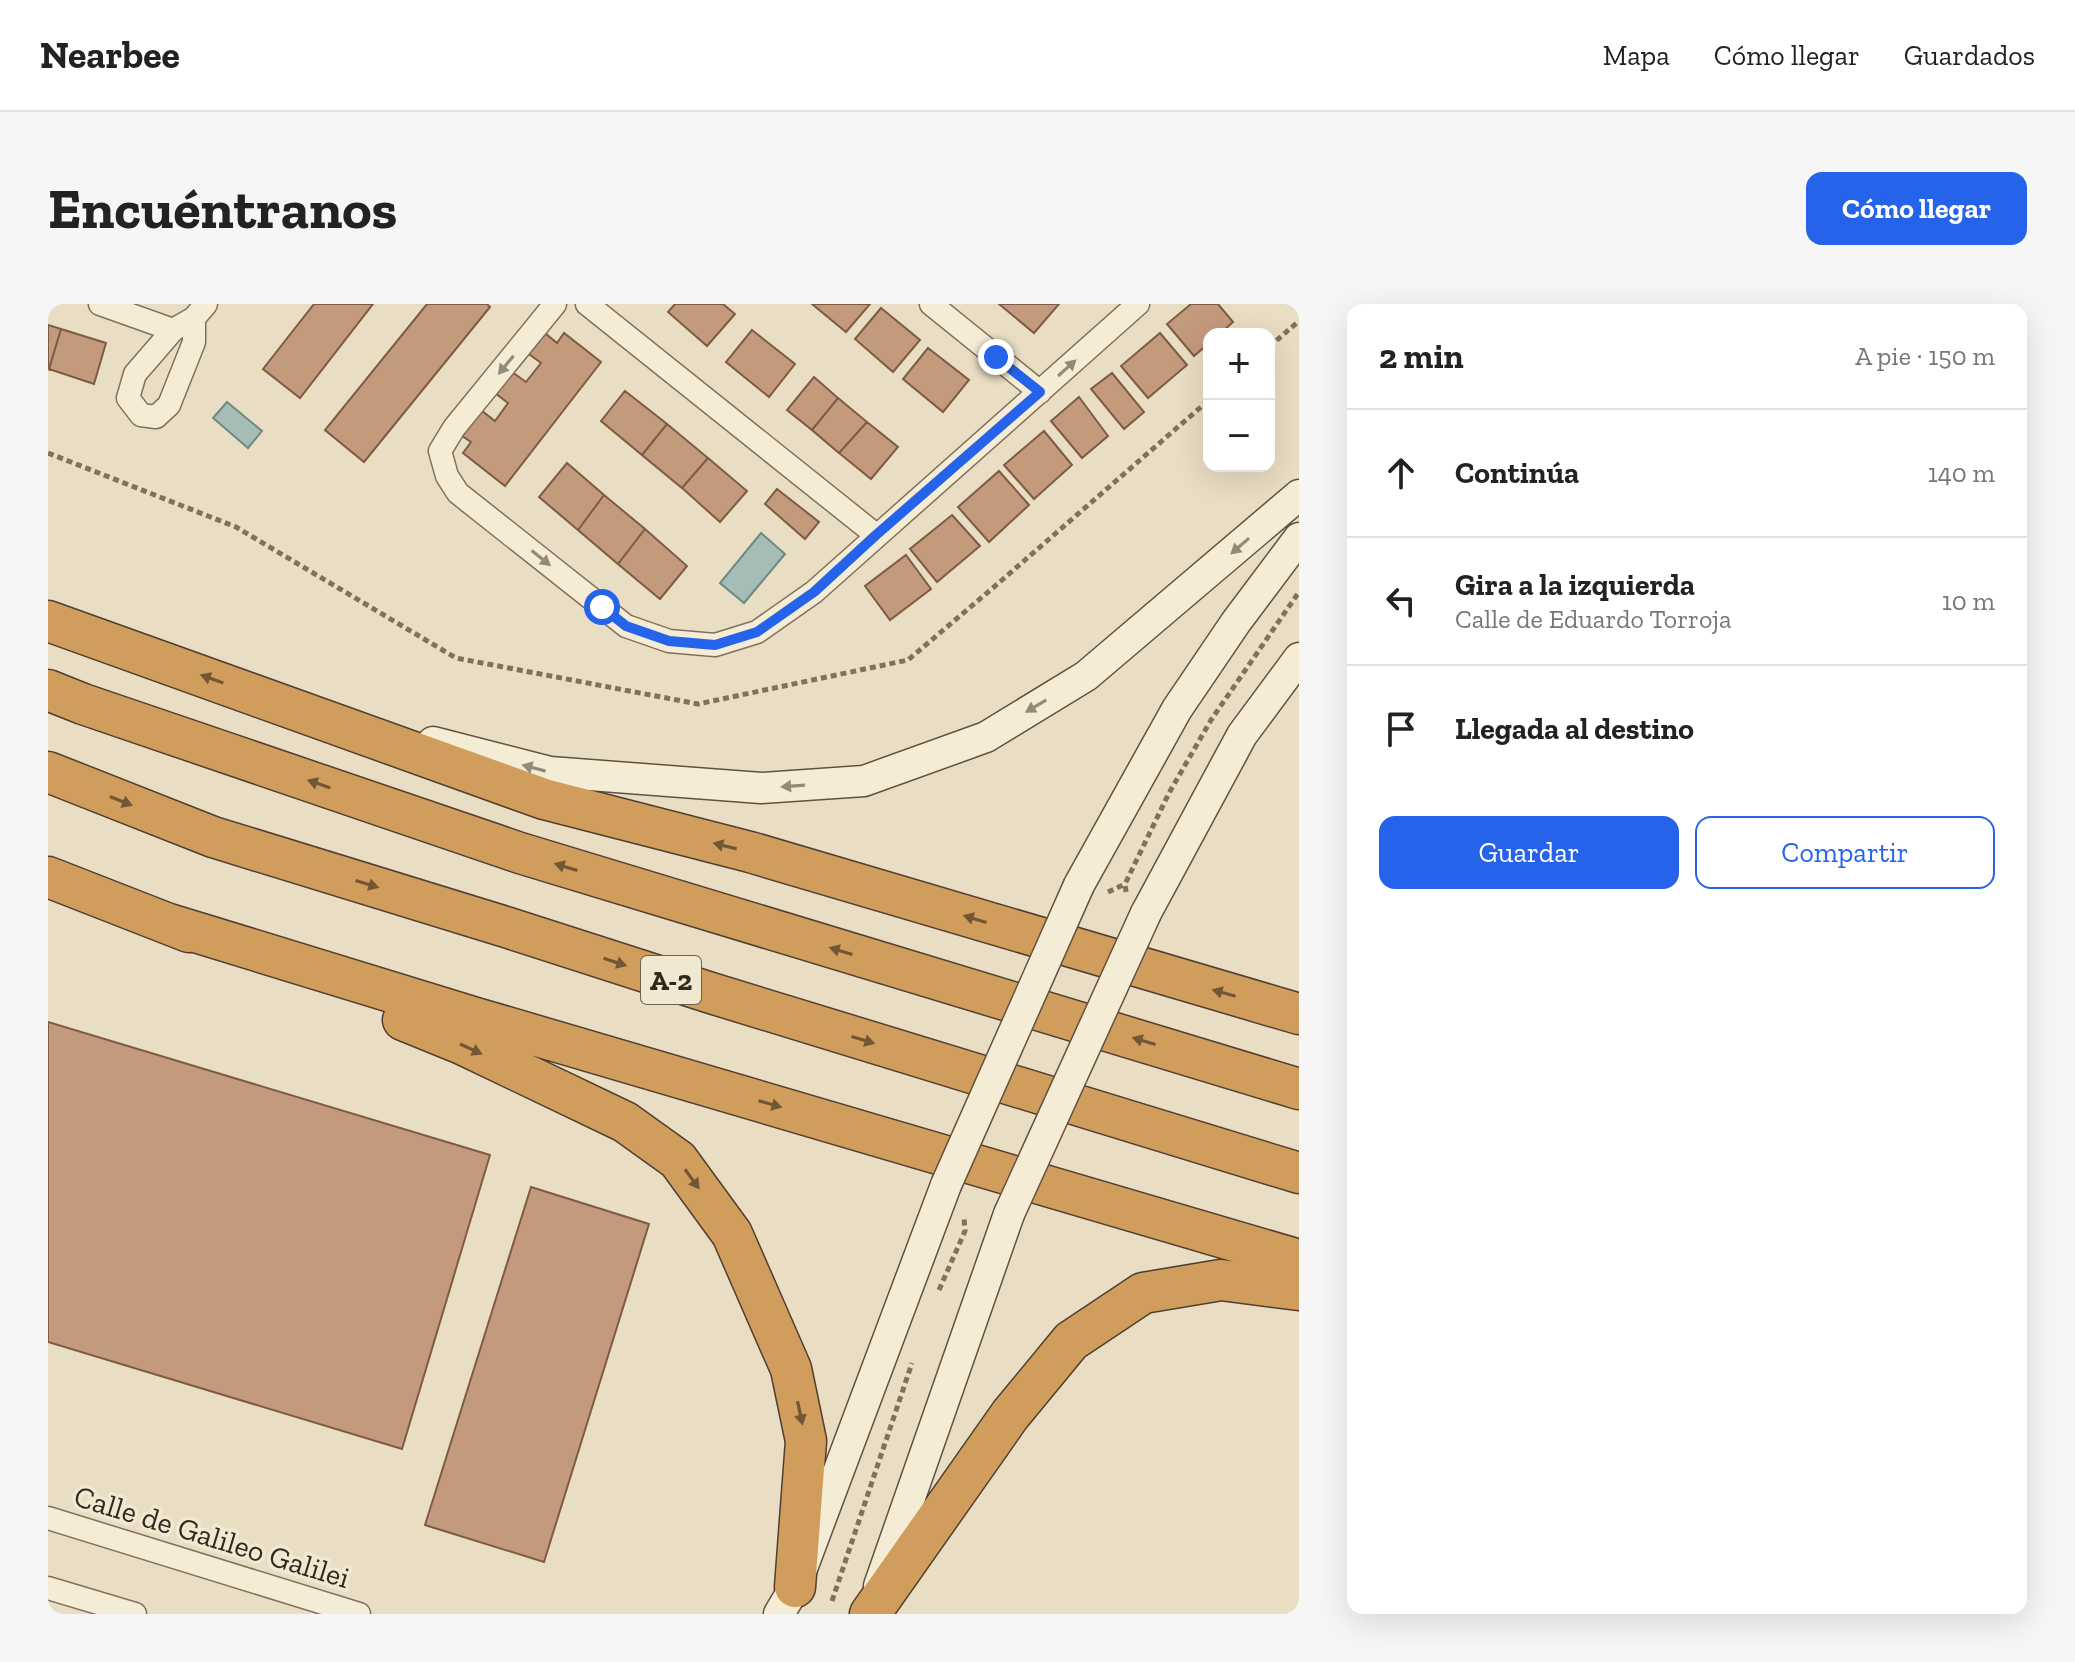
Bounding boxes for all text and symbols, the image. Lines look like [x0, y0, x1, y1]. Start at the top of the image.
text: Nearbee [40, 32, 180, 78]
text: Mapa [1603, 39, 1670, 72]
text: Cómo llegar [1714, 39, 1860, 72]
text: Guardados [1904, 39, 2035, 72]
button: Cómo llegar [1806, 172, 2027, 245]
text: Encuéntranos [48, 175, 397, 242]
map controls [1203, 328, 1275, 472]
button: + [1203, 328, 1275, 400]
text: 2 min [1379, 336, 1464, 377]
route end [978, 339, 1014, 375]
text: A pie · 150 m [1855, 340, 1995, 372]
one-way arrow [498, 354, 515, 374]
one-way arrow [1057, 360, 1076, 378]
button: − [1203, 400, 1275, 472]
icon: ahead [1379, 451, 1423, 495]
text: Continúa [1455, 455, 1579, 491]
text: 140 m [1928, 457, 1995, 489]
one-way arrow [1231, 537, 1251, 554]
one-way arrow [530, 549, 550, 566]
text: Gira a la izquierda [1455, 567, 1695, 603]
icon: left [1379, 579, 1423, 623]
text: 10 m [1942, 585, 1995, 617]
route start [584, 589, 620, 625]
text: Calle de Eduardo Torroja [1455, 603, 1731, 635]
one-way arrow [200, 673, 224, 685]
one-way arrow [1025, 699, 1047, 713]
icon: arrive [1379, 707, 1423, 751]
text: Llegada al destino [1455, 711, 1694, 747]
one-way arrow [521, 762, 546, 774]
one-way arrow [307, 778, 331, 790]
one-way arrow [780, 780, 805, 793]
one-way arrow [109, 794, 133, 807]
button: Guardar [1379, 816, 1679, 889]
button: Compartir [1695, 816, 1995, 889]
one-way arrow [713, 839, 738, 851]
one-way arrow [553, 860, 577, 873]
one-way arrow [355, 878, 379, 891]
one-way arrow [962, 912, 986, 925]
one-way arrow [829, 944, 853, 957]
one-way arrow [603, 956, 627, 969]
road number: A-2 [641, 956, 701, 1004]
one-way arrow [1211, 986, 1235, 999]
one-way arrow [851, 1034, 875, 1047]
one-way arrow [1132, 1034, 1156, 1047]
one-way arrow [459, 1042, 483, 1056]
one-way arrow [759, 1098, 783, 1111]
one-way arrow [684, 1169, 700, 1190]
one-way arrow [794, 1401, 807, 1426]
street label: Calle de Galileo Galilei [70, 1478, 354, 1596]

